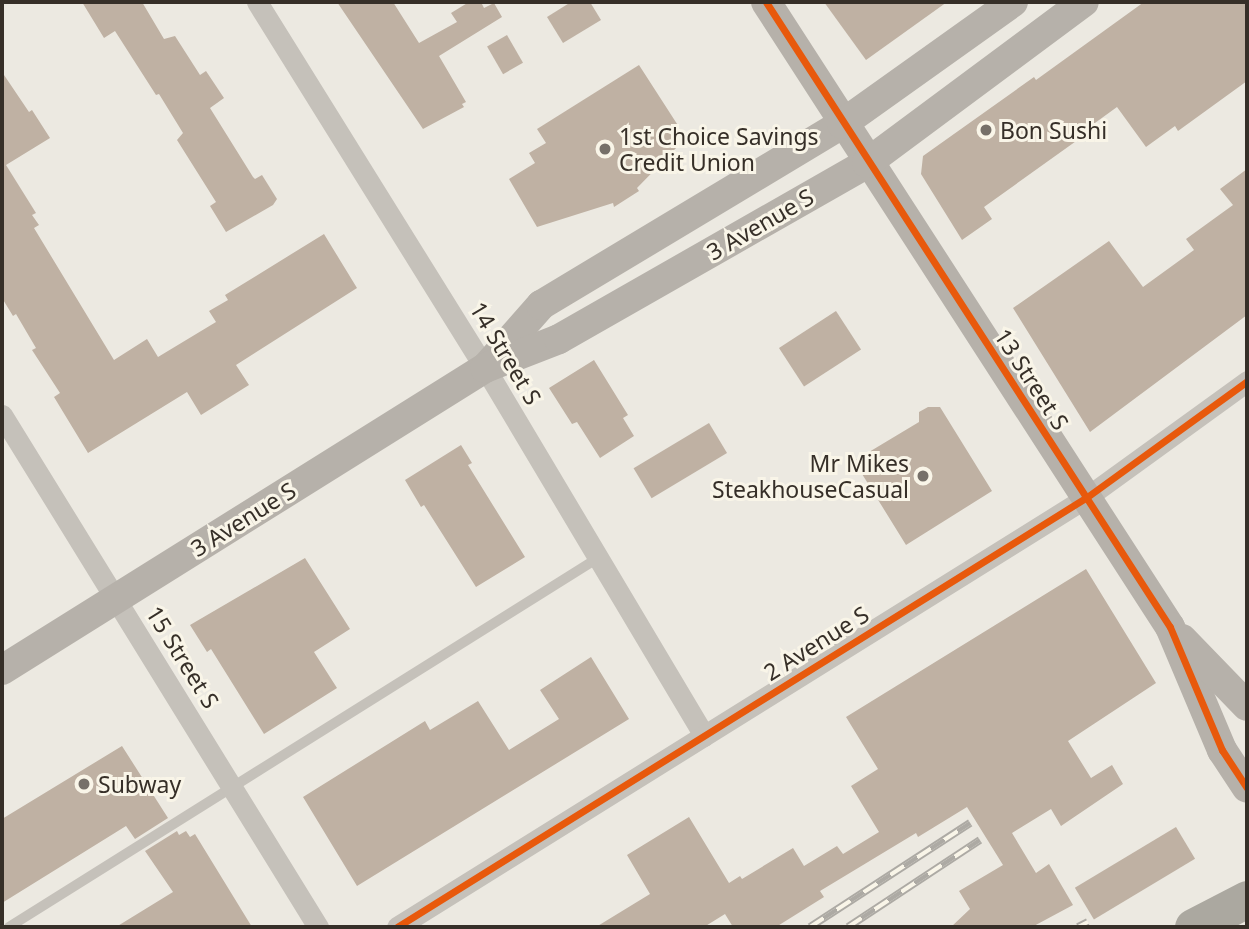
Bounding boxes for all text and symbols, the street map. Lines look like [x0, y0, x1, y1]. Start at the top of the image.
place label: Bon Sushi [1000, 116, 1107, 144]
place label: 1st Choice Savings Credit Union [619, 122, 819, 176]
marker: Bon Sushi [978, 122, 994, 138]
marker: 1st Choice Savings Credit Union [597, 141, 613, 157]
street label: 3 Avenue S [702, 182, 818, 266]
street label: 14 Street S [465, 297, 547, 409]
street label: 13 Street S [989, 323, 1075, 435]
place label: Mr Mikes SteakhouseCasual [712, 449, 909, 503]
marker: Mr Mikes SteakhouseCasual [915, 468, 931, 484]
street label: 3 Avenue S [185, 476, 301, 562]
street label: 2 Avenue S [758, 600, 874, 686]
street label: 15 Street S [141, 601, 225, 713]
place label: Subway [98, 770, 181, 798]
marker: Subway [76, 776, 92, 792]

